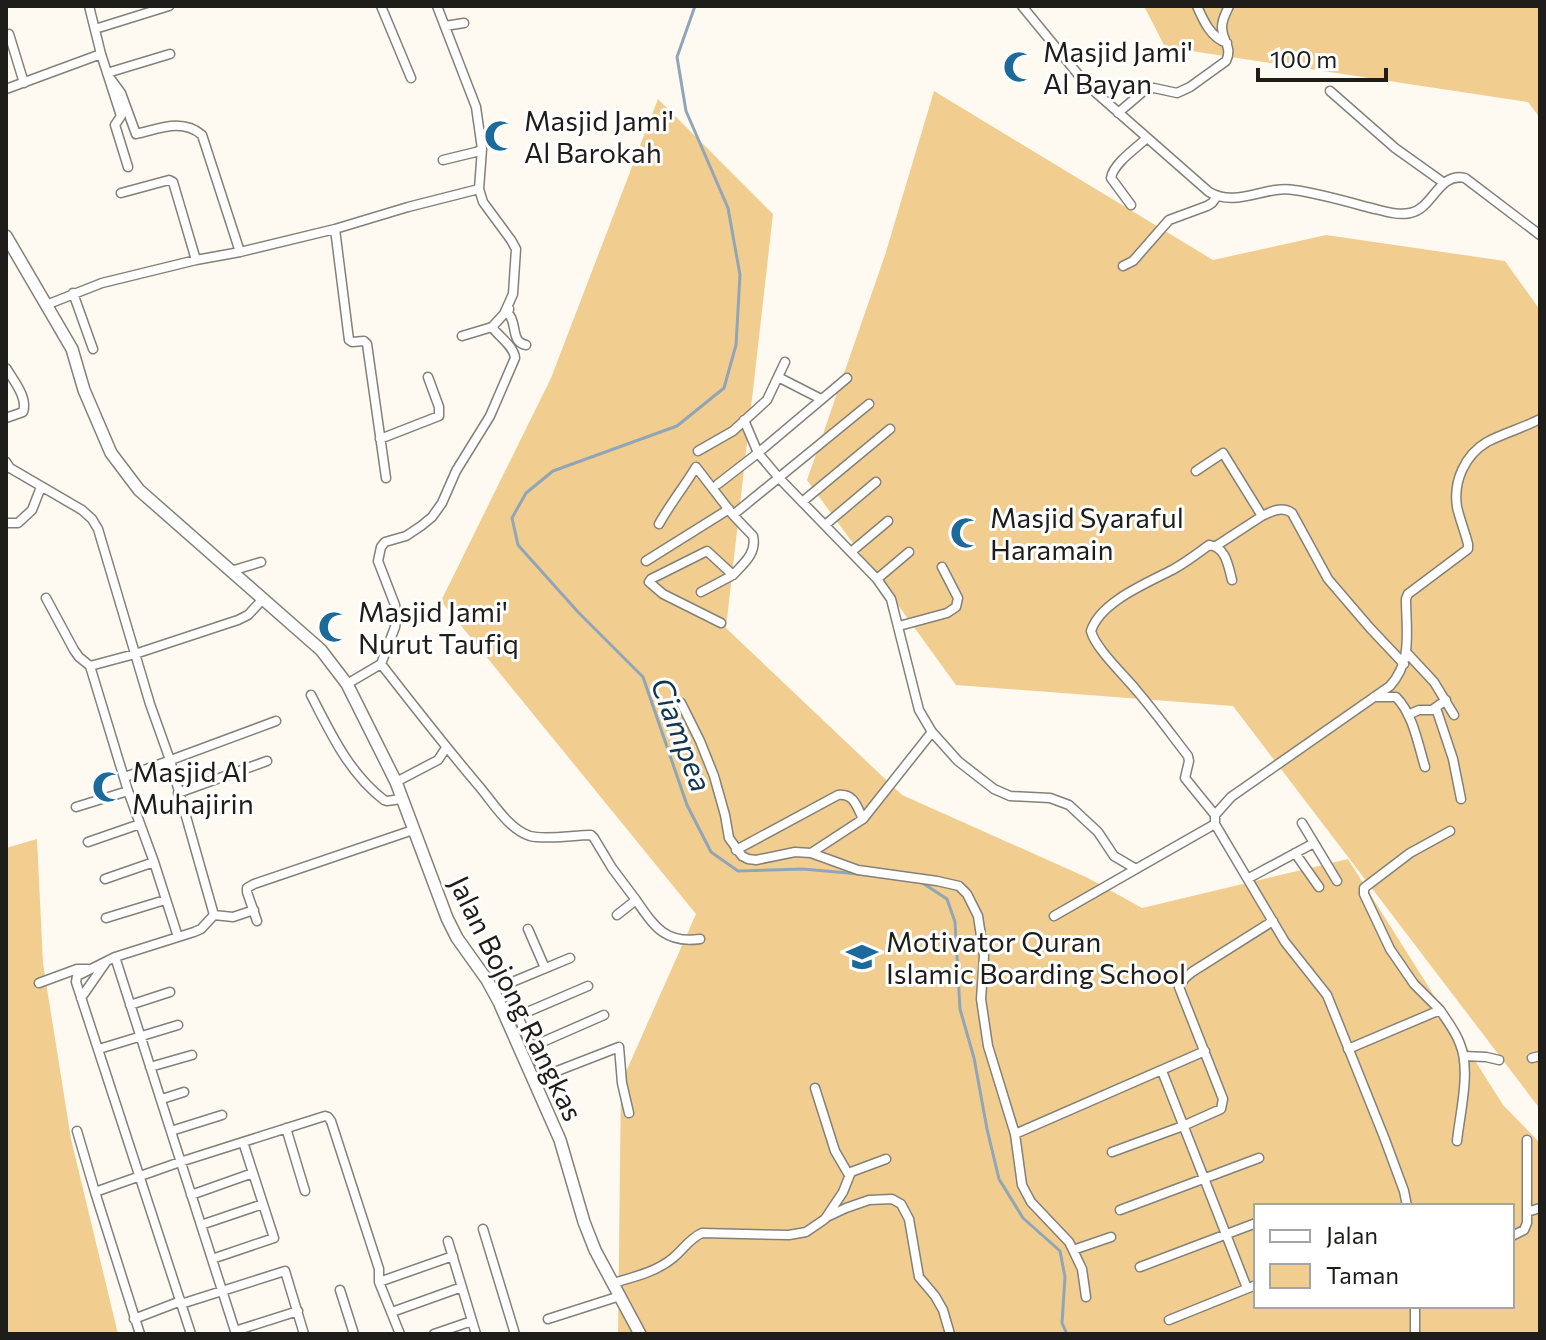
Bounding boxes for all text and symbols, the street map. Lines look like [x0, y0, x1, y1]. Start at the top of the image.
scale bar [1258, 32, 1386, 82]
place label: Masjid Jami' Al Bayan [1043, 34, 1193, 100]
text: 100 m [1270, 44, 1337, 73]
mosque icon: Masjid Jami' Al Bayan [1002, 50, 1036, 84]
place label: Masjid Jami' Al Barokah [524, 103, 674, 169]
mosque icon: Masjid Jami' Al Barokah [483, 119, 517, 153]
place label: Masjid Syaraful Haramain [990, 500, 1184, 566]
mosque icon: Masjid Syaraful Haramain [949, 516, 983, 550]
place label: Masjid Jami' Nurut Taufiq [358, 594, 519, 660]
mosque icon: Masjid Jami' Nurut Taufiq [317, 610, 351, 644]
water label: Ciampea [644, 672, 722, 796]
place label: Masjid Al Muhajirin [132, 754, 254, 820]
mosque icon: Masjid Al Muhajirin [91, 770, 125, 804]
street label: Jalan Bojong Rangkas [443, 870, 591, 1126]
place label: Motivator Quran Islamic Boarding School [886, 924, 1186, 990]
school or university icon: Motivator Quran Islamic Boarding School [845, 940, 879, 974]
legend [1254, 1204, 1514, 1308]
text: Jalan [1326, 1220, 1378, 1249]
text: Taman [1326, 1260, 1399, 1289]

